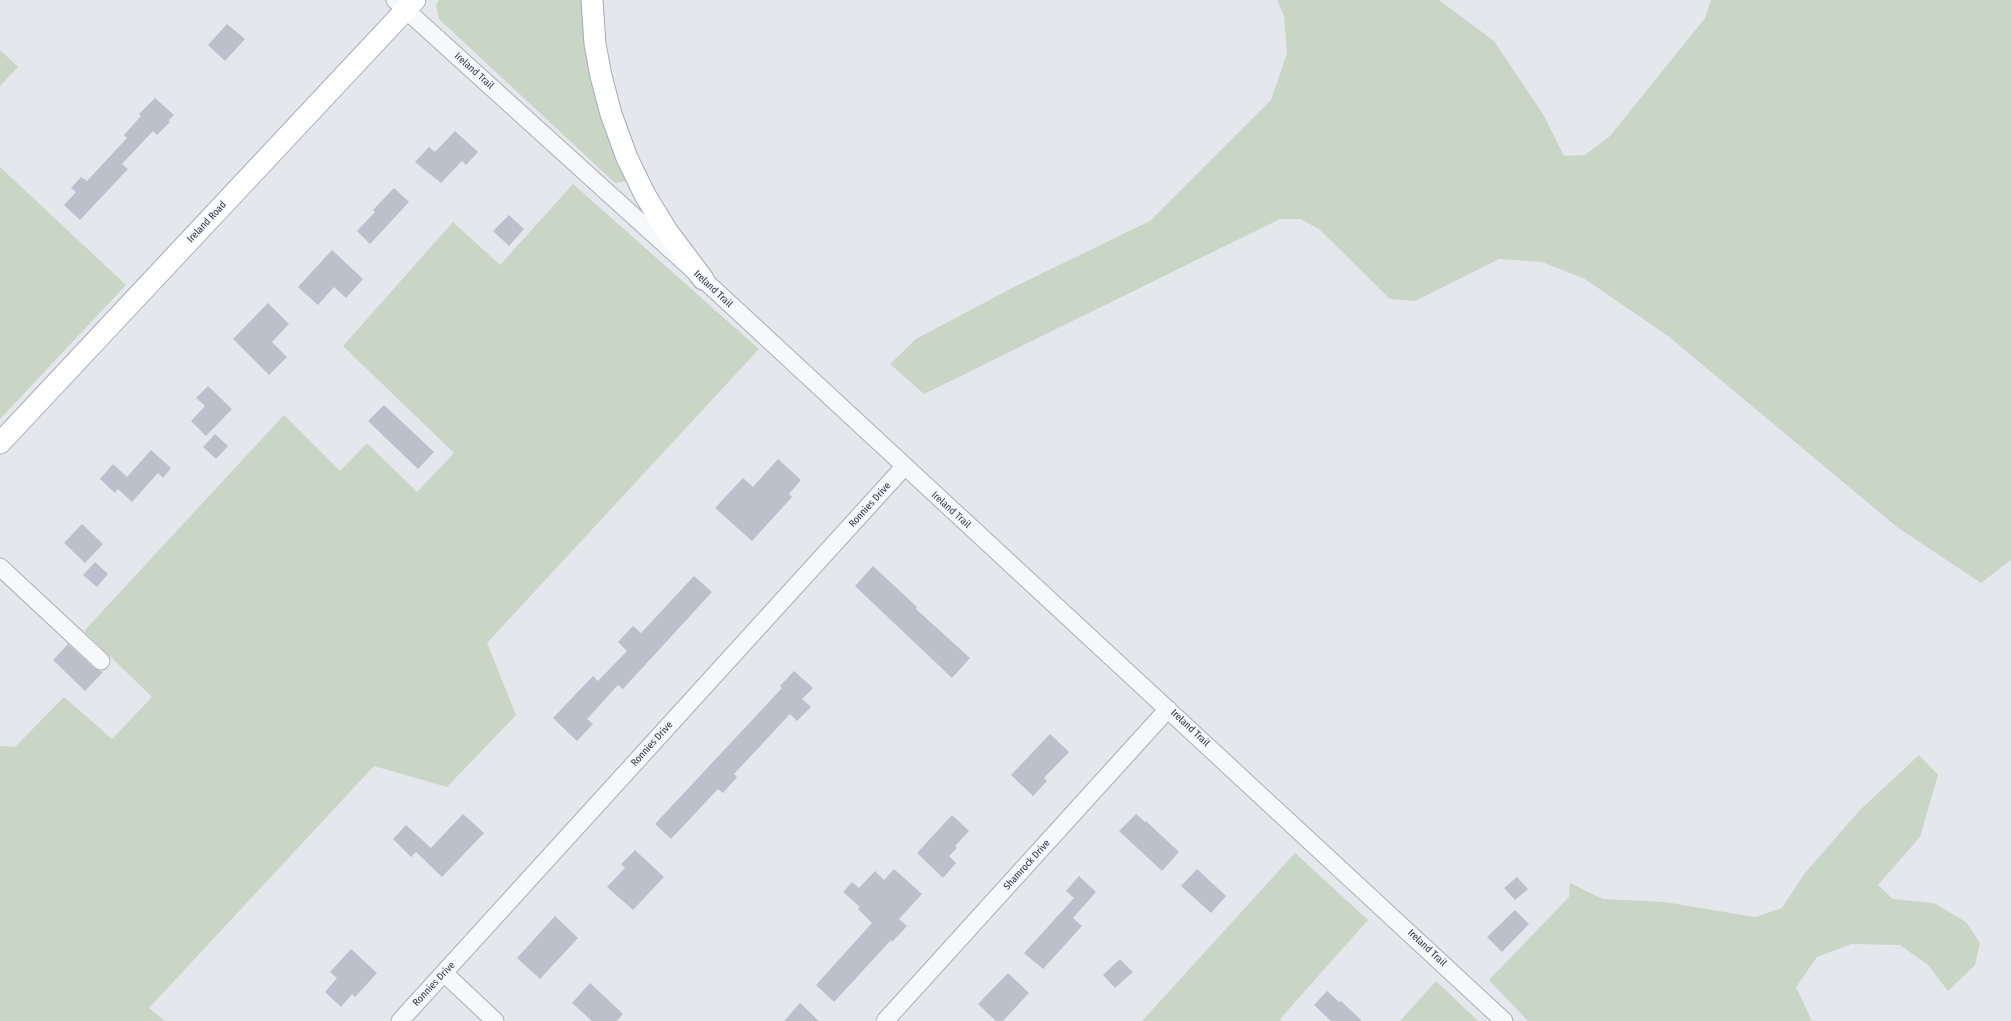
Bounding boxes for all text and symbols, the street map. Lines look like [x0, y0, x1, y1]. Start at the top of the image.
street label: Ireland Trail [452, 50, 496, 92]
street label: Ireland Road [185, 199, 229, 245]
street label: Ireland Trail [691, 268, 735, 310]
street label: Ronnies Drive [847, 480, 893, 530]
street label: Ireland Trail [929, 489, 973, 531]
street label: Ireland Trail [1168, 707, 1212, 749]
street label: Ronnies Drive [629, 719, 675, 769]
street label: Shamrock Drive [1001, 837, 1053, 893]
street label: Ireland Trail [1405, 927, 1449, 969]
street label: Ronnies Drive [410, 959, 458, 1009]

